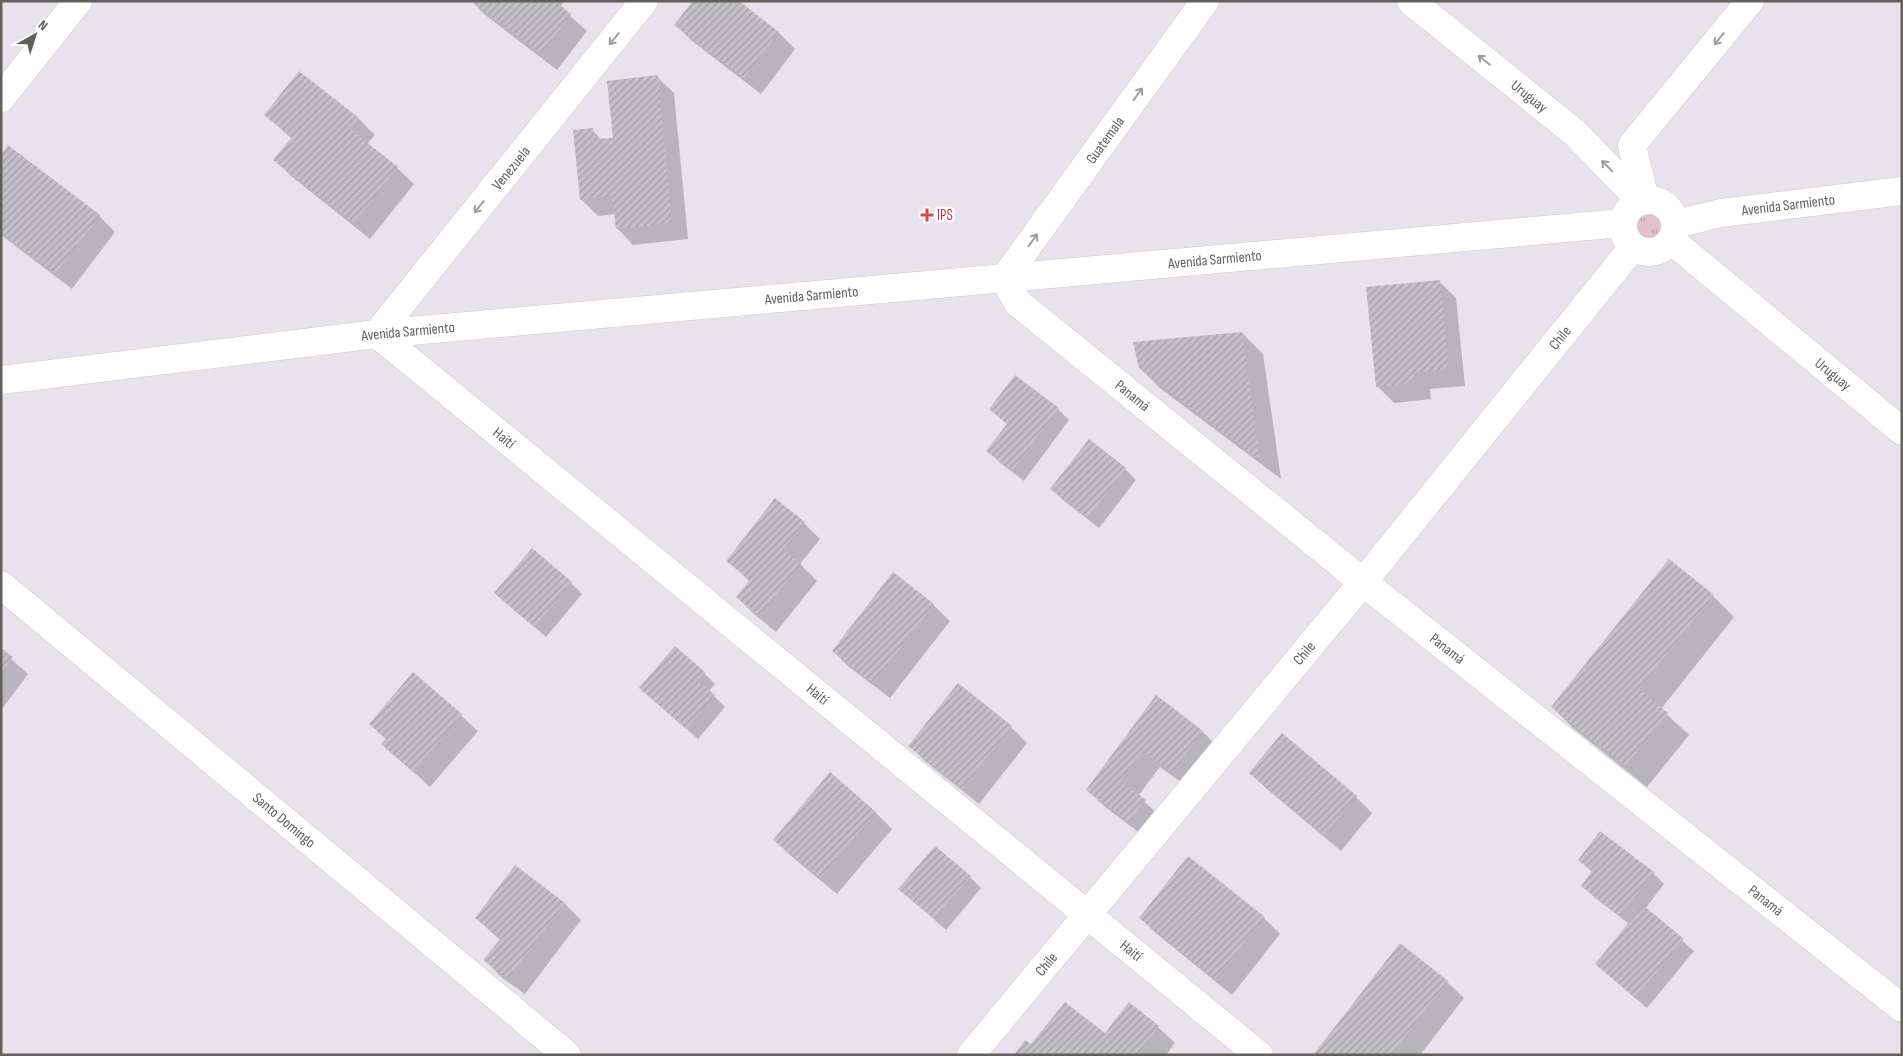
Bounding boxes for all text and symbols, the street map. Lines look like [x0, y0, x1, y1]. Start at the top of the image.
north arrow [10, 10, 60, 60]
text: N [35, 16, 51, 34]
one-way arrow [608, 32, 619, 45]
one-way arrow [1713, 32, 1724, 45]
one-way arrow [1477, 55, 1491, 65]
street label: Uruguay [1507, 76, 1551, 117]
one-way arrow [1133, 87, 1143, 101]
street label: Guatemala [1082, 113, 1129, 168]
street label: Venezuela [488, 142, 535, 194]
one-way arrow [1601, 160, 1613, 172]
street label: Avenida Sarmiento [1740, 190, 1836, 221]
one-way arrow [474, 200, 485, 213]
place label: IPS [937, 206, 953, 225]
marker: IPS [921, 209, 933, 221]
one-way arrow [1028, 233, 1038, 247]
street label: Avenida Sarmiento [1166, 246, 1263, 274]
street label: Avenida Sarmiento [763, 282, 859, 310]
street label: Avenida Sarmiento [359, 318, 456, 346]
street label: Chile [1545, 322, 1576, 354]
street label: Uruguay [1811, 354, 1855, 395]
street label: Panamá [1111, 376, 1154, 416]
street label: Haití [489, 423, 519, 453]
street label: Panamá [1426, 629, 1469, 669]
street label: Chile [1289, 638, 1320, 669]
street label: Haití [802, 680, 833, 710]
street label: Santo Domingo [248, 789, 319, 852]
street label: Panamá [1744, 881, 1787, 921]
street label: Haití [1116, 936, 1146, 966]
street label: Chile [1031, 949, 1062, 980]

